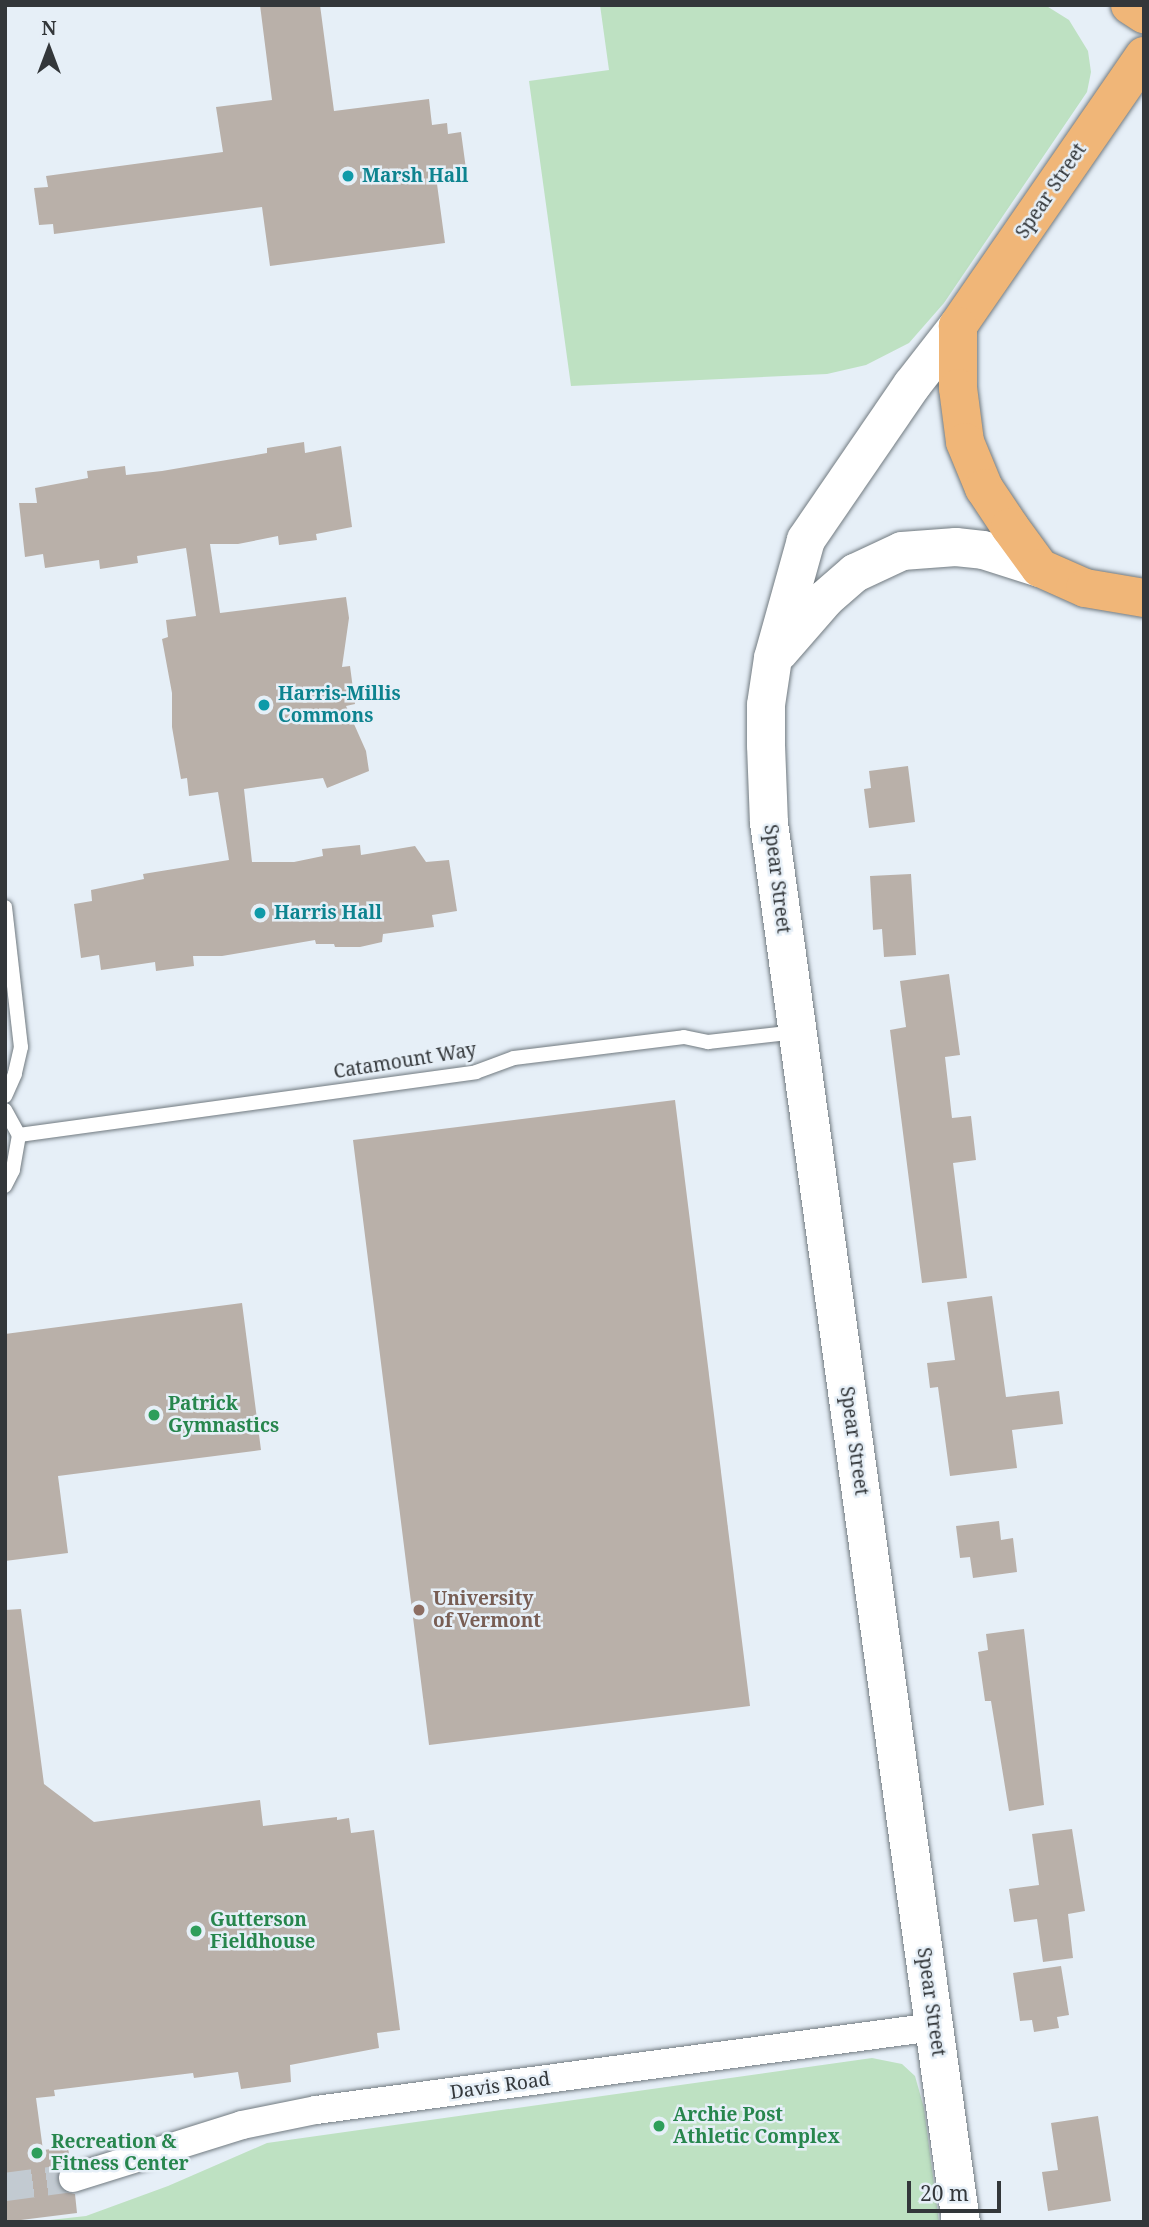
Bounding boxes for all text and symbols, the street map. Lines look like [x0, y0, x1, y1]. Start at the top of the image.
north arrow [14, 14, 84, 84]
text: N [42, 15, 56, 41]
street label: Spear Street [1011, 139, 1091, 243]
place label: Marsh Hall [362, 165, 469, 187]
marker: Marsh Hall [340, 168, 356, 184]
place label: Harris-Millis Commons [278, 683, 401, 727]
marker: Harris-Millis Commons [256, 697, 272, 713]
street label: Spear Street [759, 823, 795, 935]
place label: Harris Hall [274, 902, 382, 924]
marker: Harris Hall [252, 905, 268, 921]
street label: Catamount Way [332, 1038, 478, 1084]
street label: Spear Street [835, 1385, 873, 1497]
place label: Patrick Gymnastics [168, 1393, 279, 1437]
marker: Patrick Gymnastics [146, 1407, 162, 1423]
place label: University of Vermont [433, 1588, 541, 1632]
marker: University of Vermont [411, 1602, 427, 1618]
place label: Gutterson Fieldhouse [210, 1909, 315, 1953]
marker: Gutterson Fieldhouse [188, 1923, 204, 1939]
street label: Spear Street [912, 1946, 950, 2058]
street label: Davis Road [448, 2068, 552, 2104]
place label: Archie Post Athletic Complex [673, 2104, 840, 2148]
marker: Archie Post Athletic Complex [651, 2118, 667, 2134]
place label: Recreation & Fitness Center [51, 2131, 189, 2175]
marker: Recreation & Fitness Center [29, 2145, 45, 2161]
scale bar [911, 2168, 1006, 2212]
text: 20 m [920, 2179, 969, 2207]

